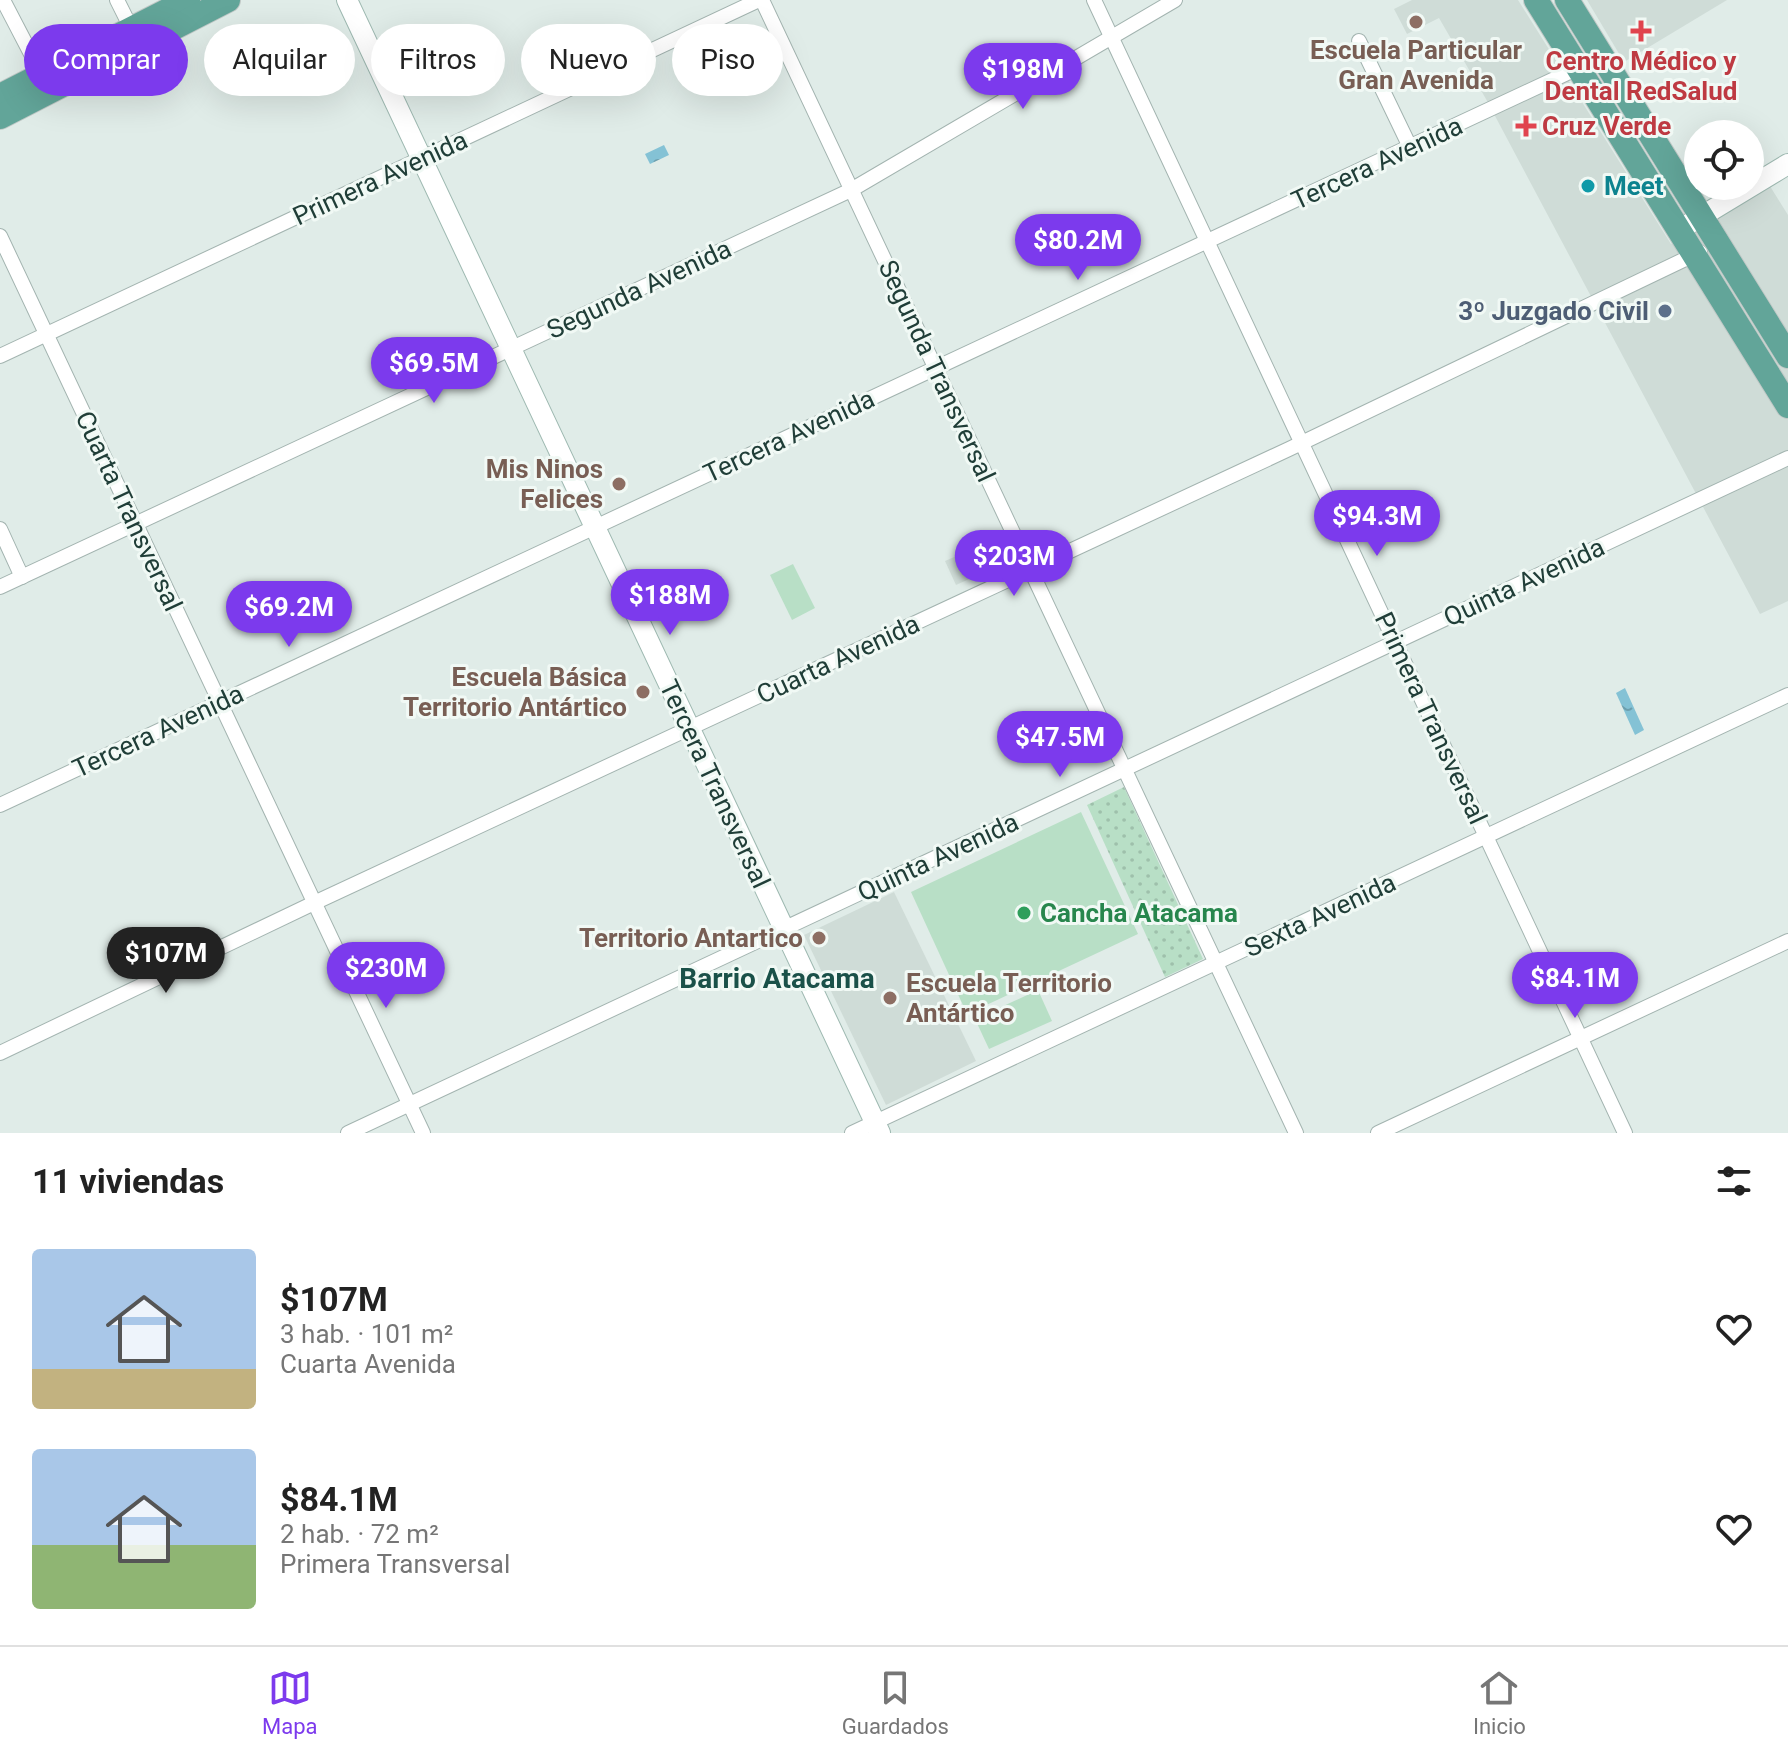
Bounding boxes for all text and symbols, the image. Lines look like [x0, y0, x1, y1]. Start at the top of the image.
marker: Escuela Particular Gran Avenida [1407, 13, 1425, 31]
marker: Centro Médico y Dental RedSalud [1630, 20, 1652, 42]
chip: Comprar [24, 24, 188, 96]
chip: Alquilar [204, 24, 355, 96]
chip: Filtros [371, 24, 505, 96]
chip: Nuevo [521, 24, 656, 96]
chip: Piso [672, 24, 783, 96]
place label: Escuela Particular Gran Avenida [1310, 35, 1523, 95]
pin: $198M [967, 43, 1079, 111]
place label: Centro Médico y Dental RedSalud [1545, 46, 1737, 106]
text: $198M [982, 54, 1064, 84]
street label: Tercera Avenida [1287, 110, 1467, 216]
place label: Cruz Verde [1542, 111, 1671, 141]
marker: Cruz Verde [1517, 117, 1535, 135]
map controls [1684, 120, 1764, 200]
button: locate [1684, 120, 1764, 200]
street label: Primera Avenida [288, 124, 472, 232]
place label: Meet [1604, 171, 1664, 201]
marker: Meet [1579, 177, 1597, 195]
pin: $80.2M [1013, 214, 1143, 282]
text: $80.2M [1033, 225, 1123, 255]
street label: Segunda Avenida [542, 233, 736, 345]
street label: Segunda Transversal [872, 255, 1002, 487]
place label: 3º Juzgado Civil [1458, 296, 1649, 326]
marker: 3º Juzgado Civil [1656, 302, 1674, 320]
pin: $69.5M [369, 337, 499, 405]
text: $69.5M [389, 348, 479, 378]
street label: Tercera Avenida [699, 383, 879, 489]
street label: Cuarta Transversal [70, 406, 188, 616]
place label: Mis Ninos Felices [486, 454, 603, 514]
marker: Mis Ninos Felices [610, 475, 628, 493]
pin: $94.3M [1312, 490, 1442, 558]
text: $94.3M [1332, 501, 1422, 531]
pin: $203M [958, 530, 1070, 598]
street label: Quinta Avenida [1439, 532, 1609, 632]
text: $203M [973, 541, 1055, 571]
pin: $188M [614, 569, 726, 637]
text: $188M [629, 580, 711, 610]
pin: $69.2M [224, 581, 354, 649]
text: $69.2M [244, 592, 334, 622]
street label: Primera Transversal [1369, 607, 1493, 829]
street label: Cuarta Avenida [752, 608, 924, 710]
place label: Escuela Básica Territorio Antártico [403, 662, 627, 722]
street label: Tercera Transversal [654, 675, 776, 893]
street label: Tercera Avenida [68, 678, 248, 784]
marker: Escuela Básica Territorio Antártico [634, 683, 652, 701]
pin: $47.5M [995, 711, 1125, 779]
text: $47.5M [1015, 722, 1105, 752]
street label: Quinta Avenida [853, 807, 1023, 907]
street label: Sexta Avenida [1240, 867, 1400, 963]
place label: Cancha Atacama [1040, 898, 1238, 928]
marker: Cancha Atacama [1015, 904, 1033, 922]
place label: Territorio Antartico [579, 923, 803, 953]
pin: $107M [110, 927, 222, 995]
marker: Territorio Antartico [810, 929, 828, 947]
text: $107M [125, 938, 207, 968]
pin: $230M [330, 942, 442, 1010]
pin: $84.1M [1510, 952, 1640, 1020]
text: $230M [345, 953, 427, 983]
district label: Barrio Atacama [679, 962, 875, 995]
text: $84.1M [1530, 963, 1620, 993]
place label: Escuela Territorio Antártico [906, 968, 1112, 1028]
marker: Escuela Territorio Antártico [881, 989, 899, 1007]
icon: filters [1712, 1159, 1756, 1203]
text: 11 viviendas [32, 1161, 224, 1201]
text: $107M [280, 1279, 388, 1319]
icon: home [96, 1281, 192, 1377]
icon: heart [1712, 1307, 1756, 1351]
text: 3 hab. · 101 m² [280, 1319, 453, 1349]
text: Cuarta Avenida [280, 1349, 456, 1379]
text: $84.1M [280, 1479, 398, 1519]
icon: home [96, 1481, 192, 1577]
icon: heart [1712, 1507, 1756, 1551]
text: 2 hab. · 72 m² [280, 1519, 439, 1549]
text: Primera Transversal [280, 1549, 510, 1579]
tab: Mapa [262, 1666, 318, 1739]
tab: Guardados [842, 1666, 949, 1739]
tab: Inicio [1473, 1666, 1526, 1739]

